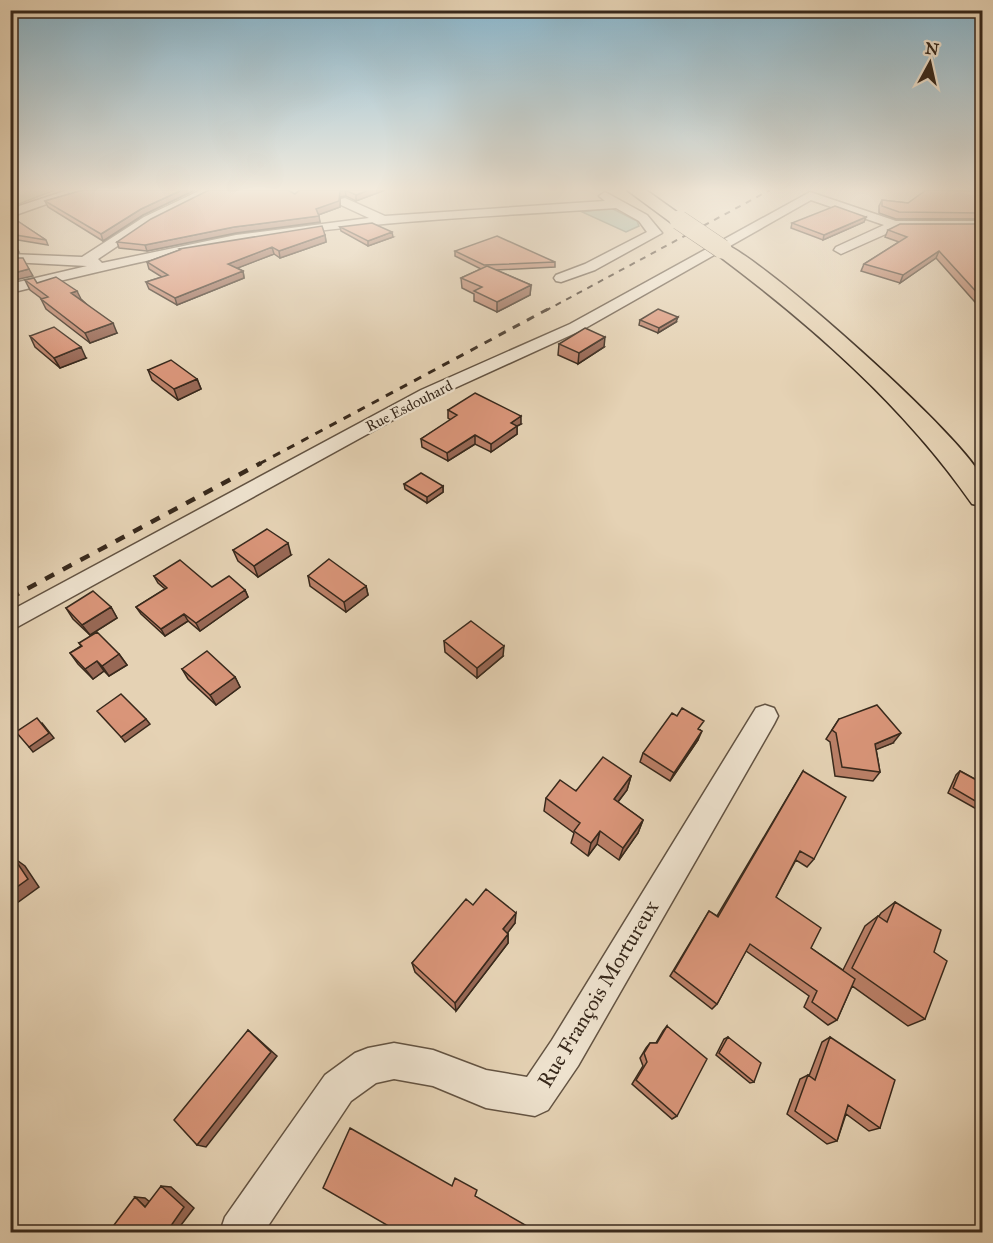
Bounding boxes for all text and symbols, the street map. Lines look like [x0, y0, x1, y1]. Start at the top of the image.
north arrow [900, 33, 960, 93]
text: N [924, 38, 940, 59]
street label: Rue Esdouhard [363, 376, 456, 436]
street label: Rue François Mortureux [532, 895, 664, 1092]

